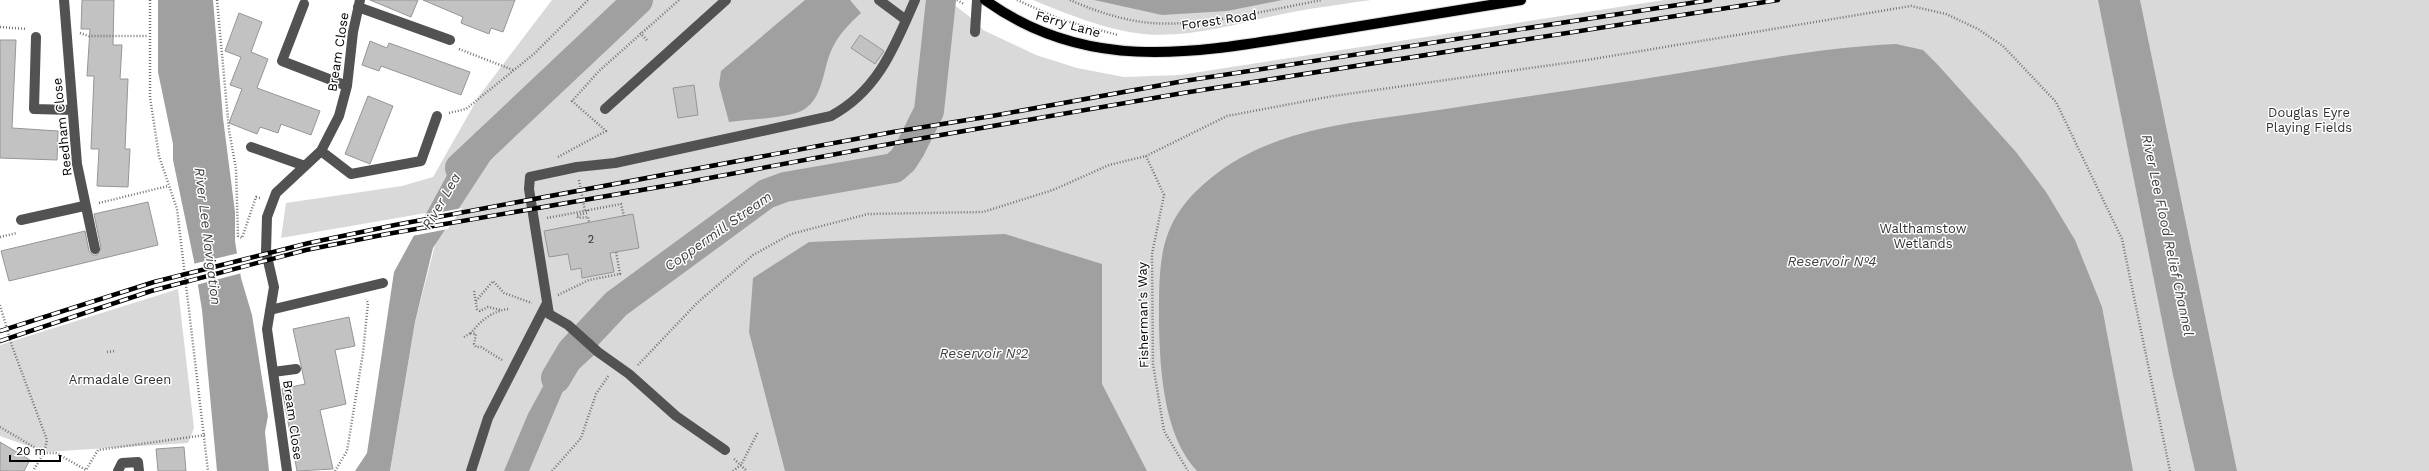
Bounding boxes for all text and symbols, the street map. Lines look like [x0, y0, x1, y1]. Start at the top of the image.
street label: Forest Road [1180, 7, 1258, 33]
street label: Ferry Lane [1034, 8, 1102, 40]
street label: Bream Close [324, 11, 352, 93]
street label: Reedham Close [49, 77, 75, 177]
park label: Douglas Eyre Playing Fields [2266, 105, 2352, 135]
water label: River Lee Flood Relief Channel [2139, 133, 2197, 337]
water label: River Lee Navigation [192, 166, 224, 306]
water label: River Lea [419, 170, 464, 232]
water label: Coppermill Stream [661, 188, 775, 274]
park label: Walthamstow Wetlands [1879, 221, 1967, 251]
house number: 2 [588, 233, 594, 246]
water label: Reservoir №4 [1787, 253, 1877, 269]
street label: Fisherman's Way [1135, 262, 1151, 368]
water label: Reservoir №2 [939, 345, 1029, 361]
park label: Armadale Green [69, 372, 171, 387]
street label: Bream Close [280, 379, 306, 461]
scale bar [10, 437, 60, 463]
text: 20 m [16, 444, 46, 458]

